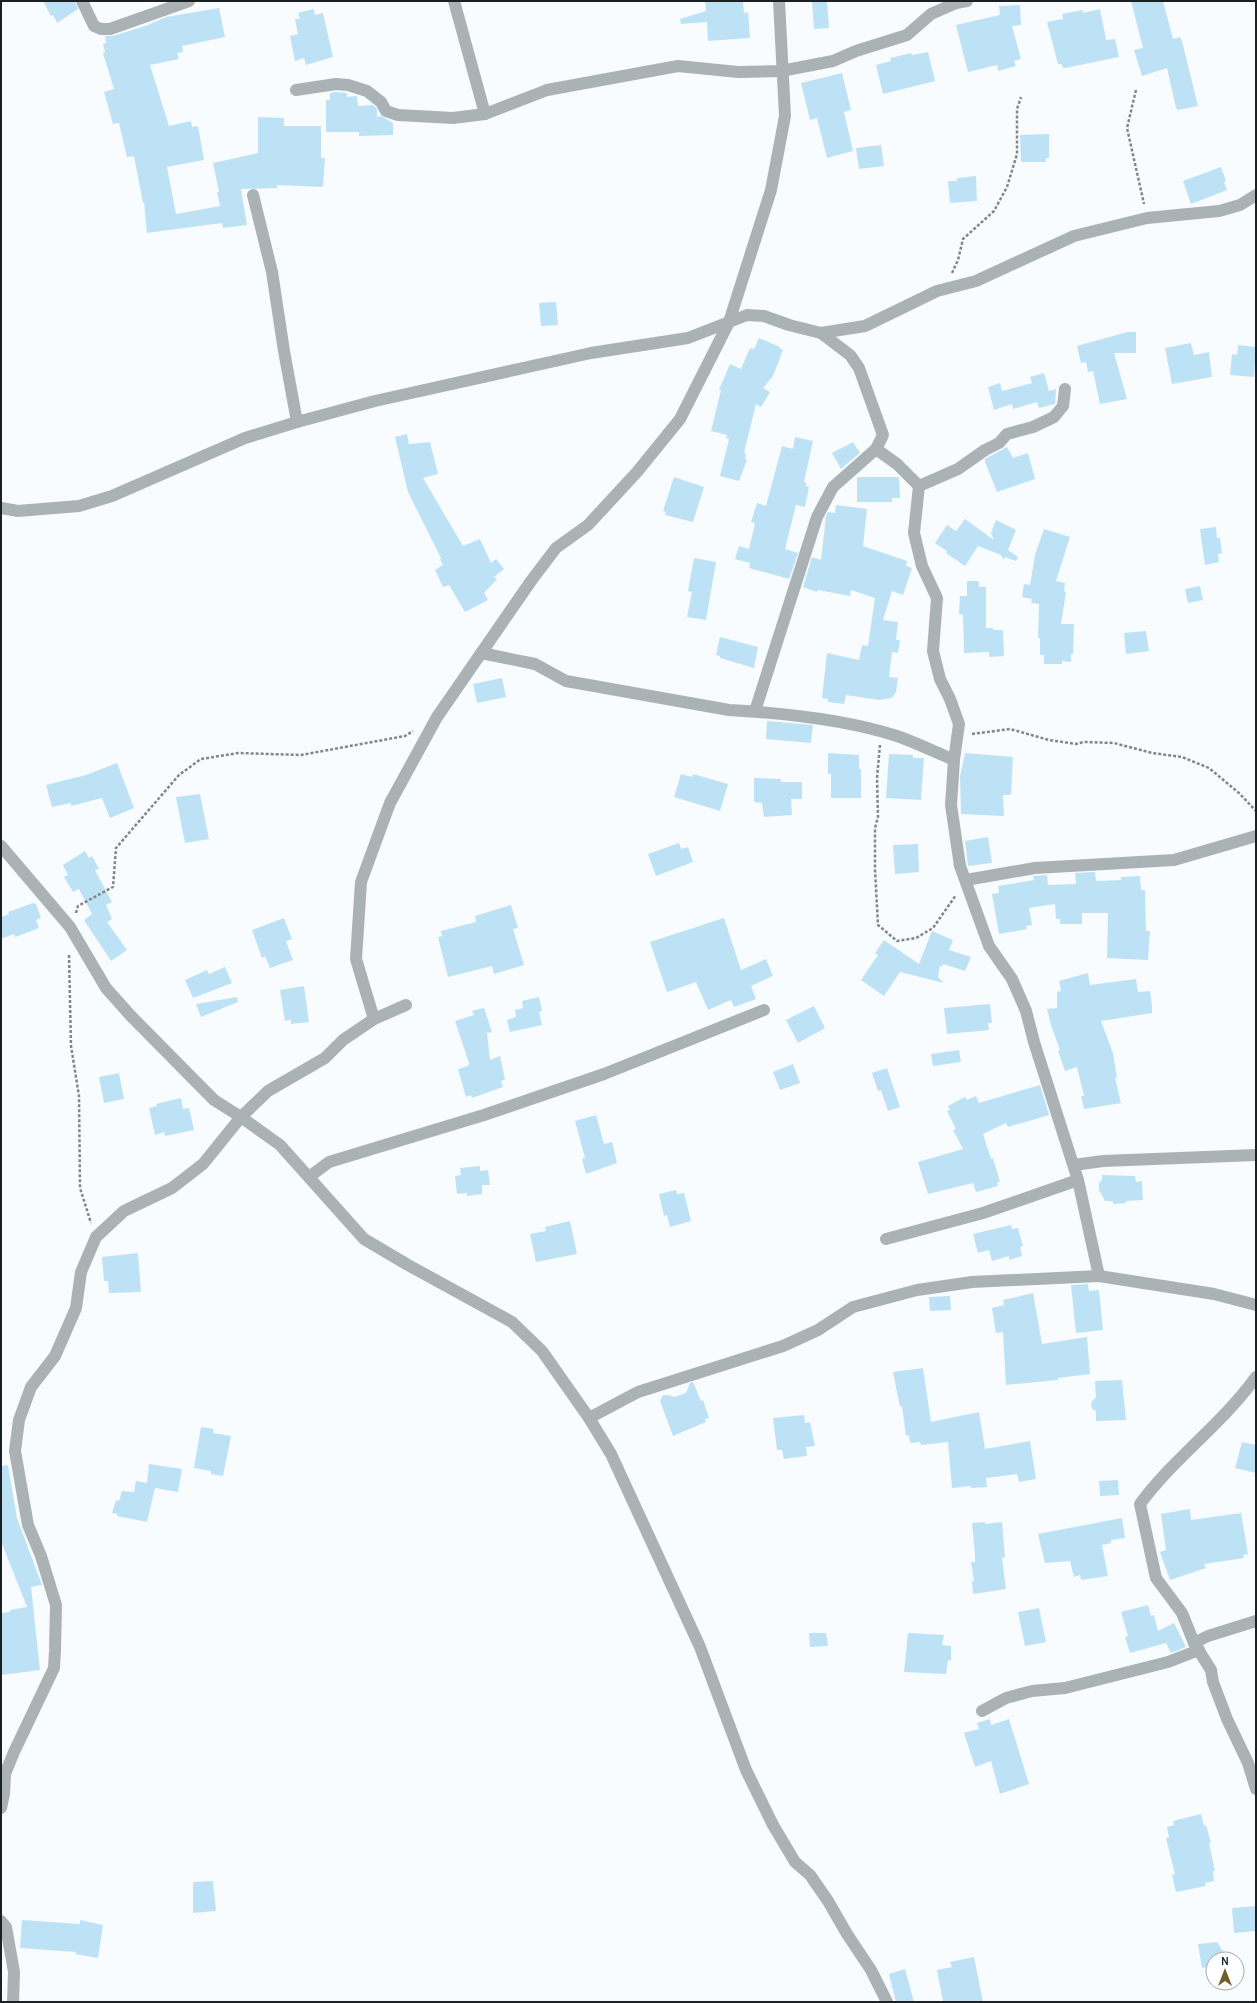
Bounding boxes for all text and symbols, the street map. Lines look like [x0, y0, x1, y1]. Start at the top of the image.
north arrow [1205, 1951, 1245, 1991]
text: N [1221, 1955, 1229, 1968]

